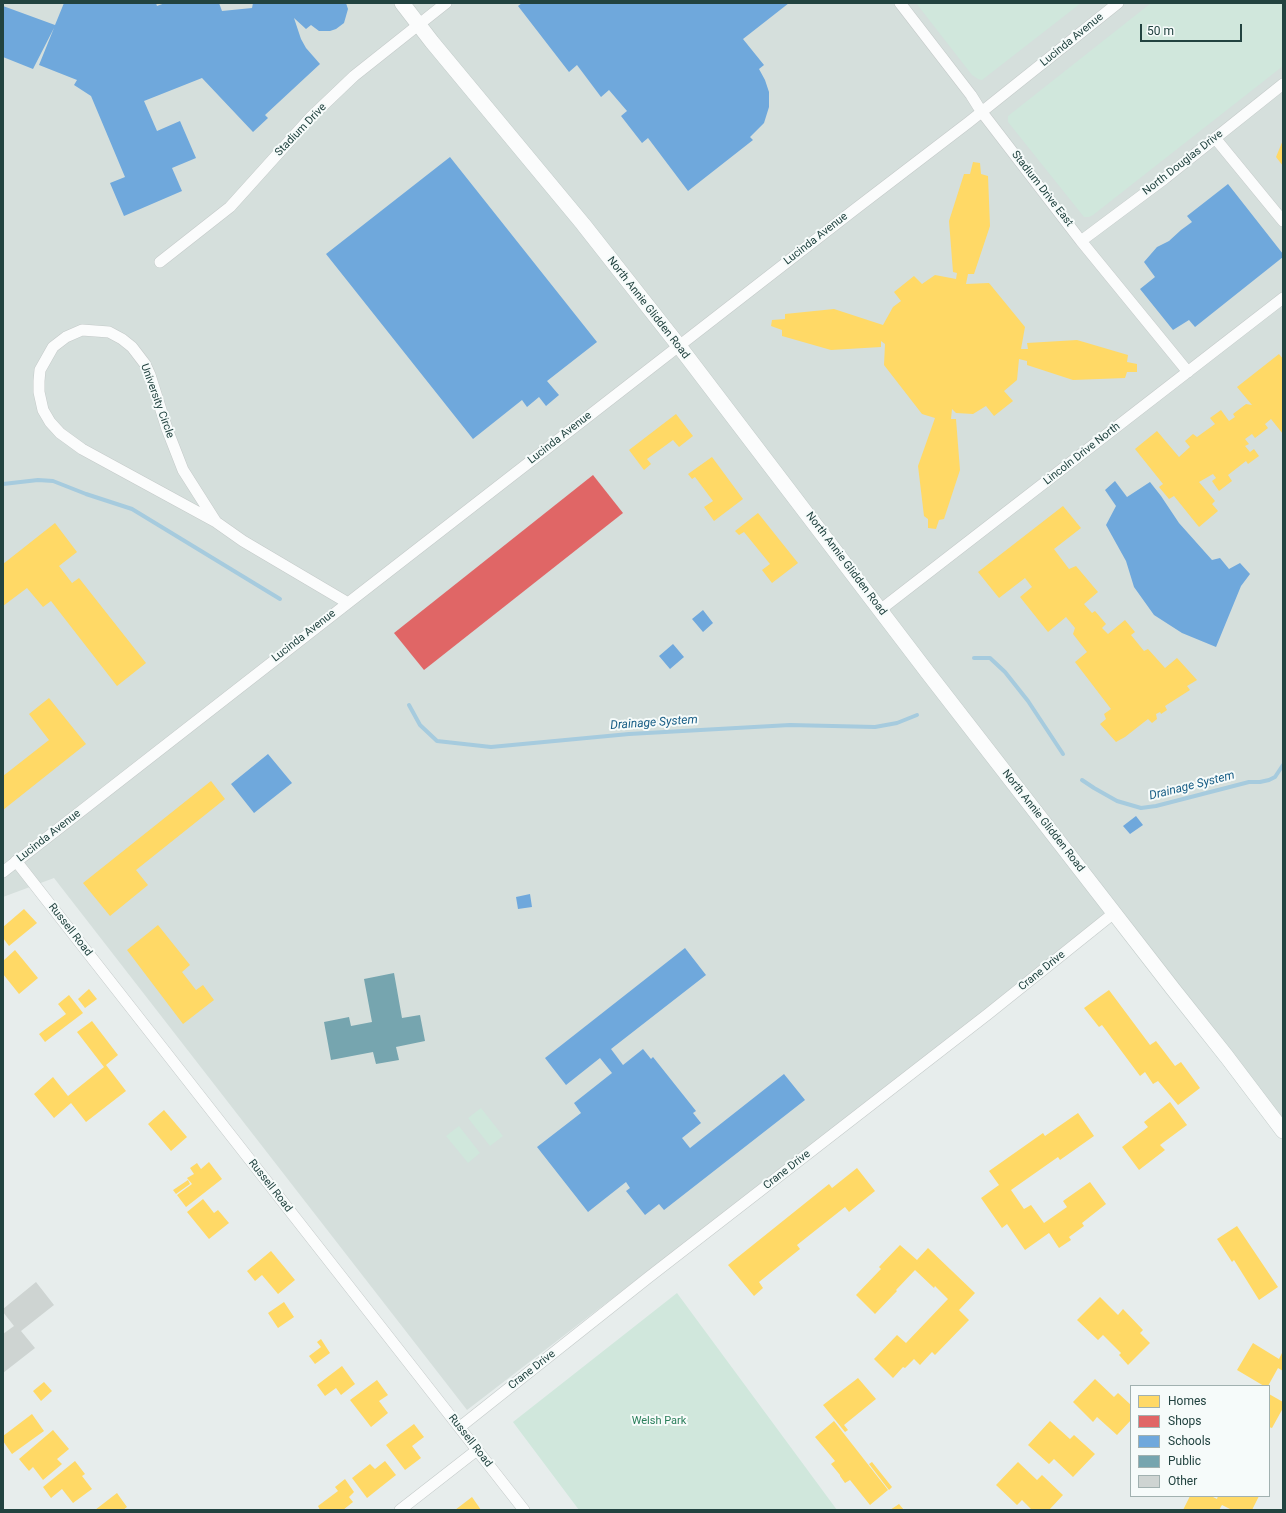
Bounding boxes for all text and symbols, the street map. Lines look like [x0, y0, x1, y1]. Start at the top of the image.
street label: Lucinda Avenue [1038, 11, 1106, 69]
scale bar [1142, 16, 1244, 42]
text: 50 m [1147, 24, 1174, 38]
street label: Stadium Drive [273, 101, 329, 159]
street label: North Douglas Drive [1140, 128, 1226, 198]
street label: Stadium Drive East [1008, 149, 1076, 229]
street label: Lucinda Avenue [782, 210, 850, 268]
street label: North Annie Glidden Road [604, 254, 692, 362]
street label: University Circle [137, 362, 177, 440]
street label: Lucinda Avenue [526, 409, 594, 467]
street label: Lincoln Drive North [1041, 420, 1123, 488]
street label: North Annie Glidden Road [803, 510, 889, 618]
street label: Lucinda Avenue [270, 607, 338, 665]
water label: Drainage System [610, 713, 698, 733]
street label: North Annie Glidden Road [999, 767, 1087, 875]
water label: Drainage System [1148, 768, 1236, 804]
street label: Lucinda Avenue [15, 807, 83, 865]
street label: Russell Road [45, 901, 95, 959]
street label: Crane Drive [1016, 948, 1068, 994]
street label: Crane Drive [761, 1148, 813, 1192]
street label: Russell Road [245, 1157, 295, 1215]
street label: Crane Drive [506, 1348, 558, 1392]
legend [1130, 1385, 1270, 1497]
text: Homes [1168, 1394, 1206, 1408]
street label: Russell Road [445, 1412, 495, 1470]
park label: Welsh Park [632, 1414, 686, 1428]
text: Shops [1168, 1414, 1202, 1428]
text: Schools [1168, 1434, 1211, 1448]
text: Public [1168, 1454, 1201, 1468]
text: Other [1168, 1474, 1197, 1488]

